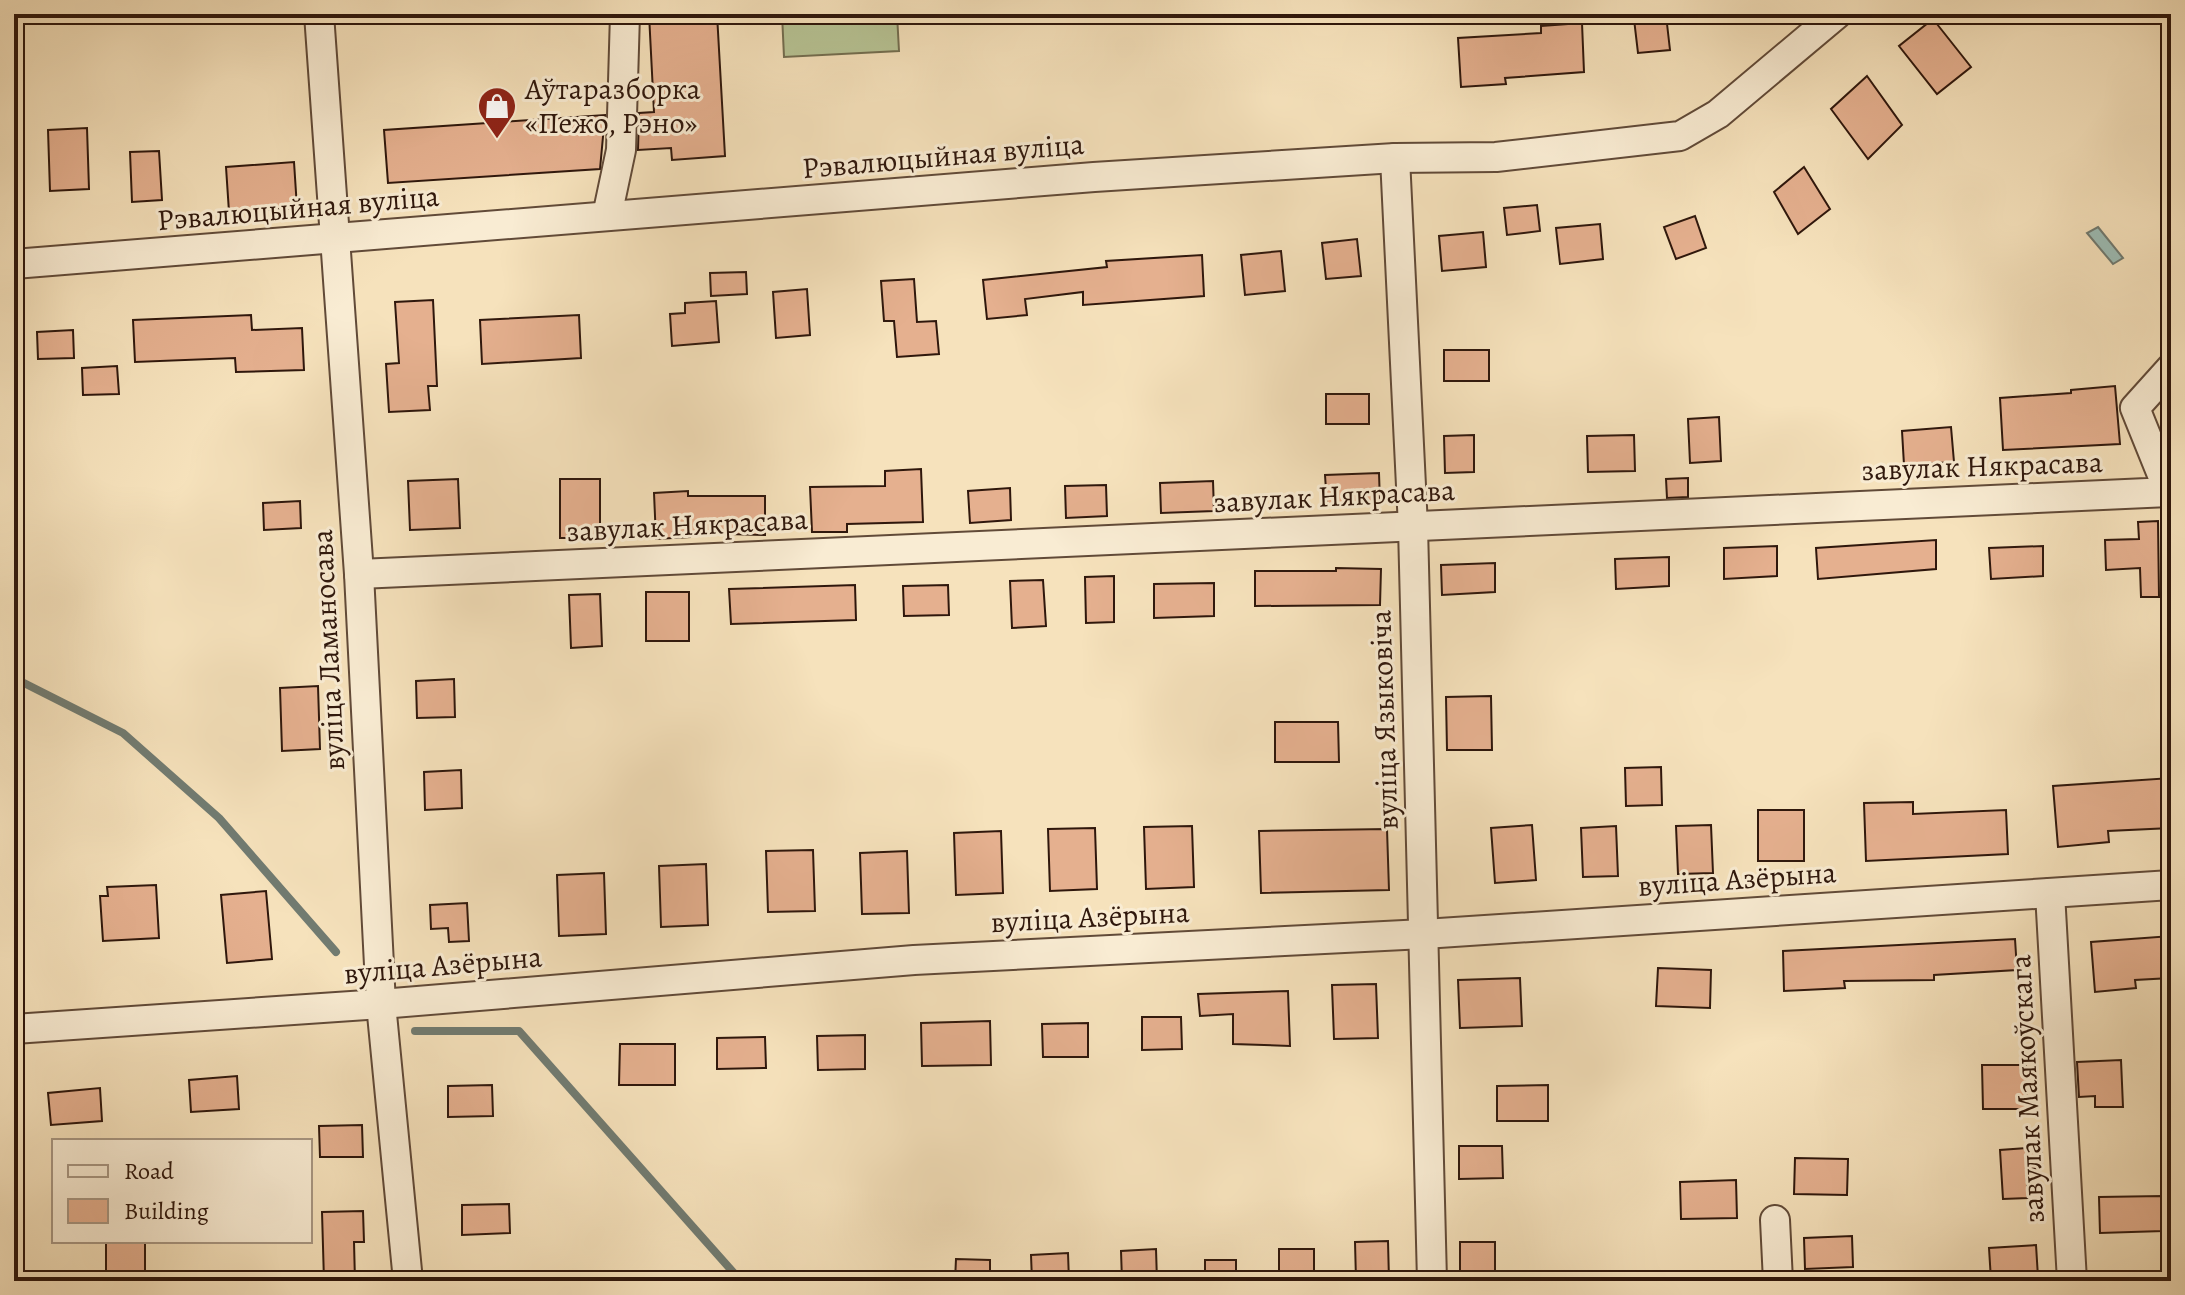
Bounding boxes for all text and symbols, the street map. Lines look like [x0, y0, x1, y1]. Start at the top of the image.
place label: Аўтаразборка «Пежо, Рэно» [524, 69, 701, 143]
shop icon: Аўтаразборка «Пежо, Рэно» [476, 85, 518, 140]
street label: Рэвалюцыйная вуліца [800, 124, 1086, 188]
street label: Рэвалюцыйная вуліца [155, 176, 441, 240]
street label: завулак Някрасава [1861, 442, 2104, 490]
street label: завулак Някрасава [1212, 470, 1456, 522]
street label: завулак Някрасава [565, 499, 809, 551]
street label: вуліца Ламаносава [302, 528, 354, 772]
street label: вуліца Языковіча [1360, 609, 1408, 831]
street label: вуліца Азёрына [1636, 852, 1838, 906]
street label: вуліца Азёрына [990, 892, 1190, 942]
street label: вуліца Азёрына [342, 936, 544, 994]
street label: завулак Маякоўскага [2000, 953, 2054, 1224]
legend [52, 1139, 312, 1243]
text: Road [124, 1155, 174, 1187]
text: Building [124, 1195, 209, 1227]

